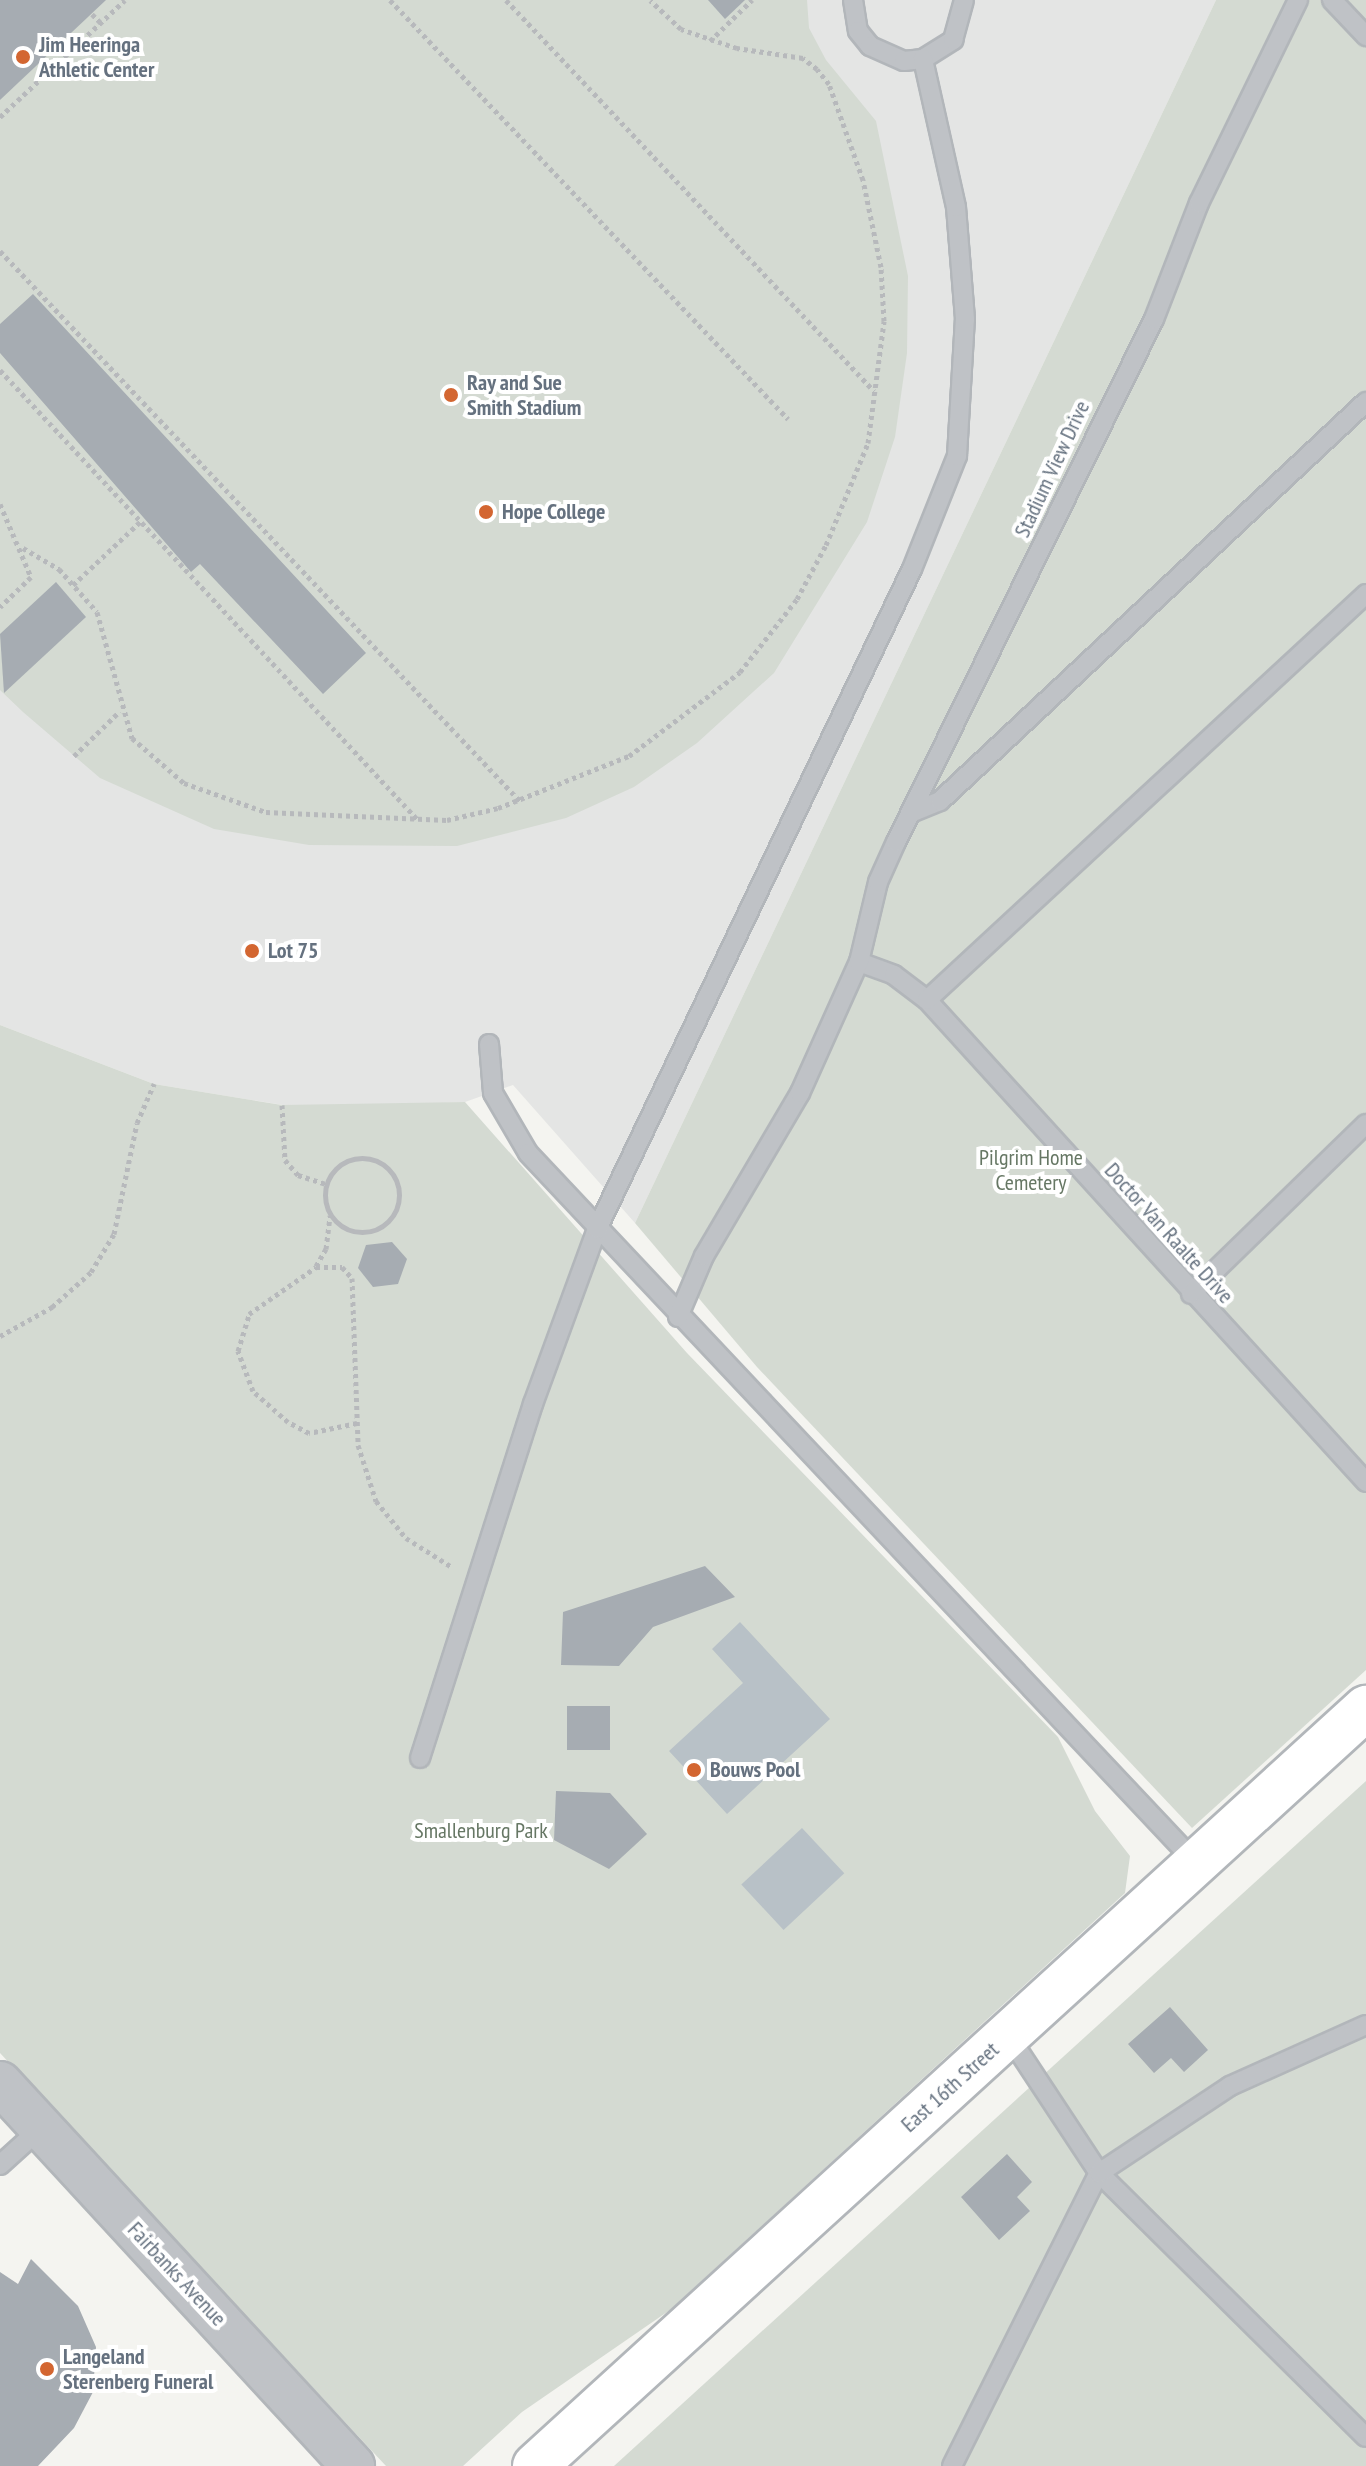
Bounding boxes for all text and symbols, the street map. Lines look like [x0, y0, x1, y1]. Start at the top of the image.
place label: Jim Heeringa Athletic Center [39, 31, 155, 82]
marker: Jim Heeringa Athletic Center [14, 48, 32, 66]
place label: Ray and Sue Smith Stadium [467, 369, 581, 420]
marker: Ray and Sue Smith Stadium [442, 386, 460, 404]
street label: Stadium View Drive [1009, 396, 1095, 542]
place label: Hope College [502, 499, 606, 525]
marker: Hope College [477, 503, 495, 521]
place label: Lot 75 [268, 938, 318, 964]
marker: Lot 75 [243, 942, 261, 960]
park label: Pilgrim Home Cemetery [979, 1144, 1083, 1196]
street label: Doctor Van Raalte Drive [1099, 1157, 1239, 1309]
place label: Bouws Pool [710, 1757, 800, 1783]
marker: Bouws Pool [685, 1761, 703, 1779]
park label: Smallenburg Park [414, 1818, 548, 1844]
street label: East 16th Street [896, 2036, 1004, 2138]
street label: Fairbanks Avenue [122, 2216, 232, 2332]
place label: Langeland Sterenberg Funeral [63, 2343, 213, 2394]
marker: Langeland Sterenberg Funeral [38, 2360, 56, 2378]

